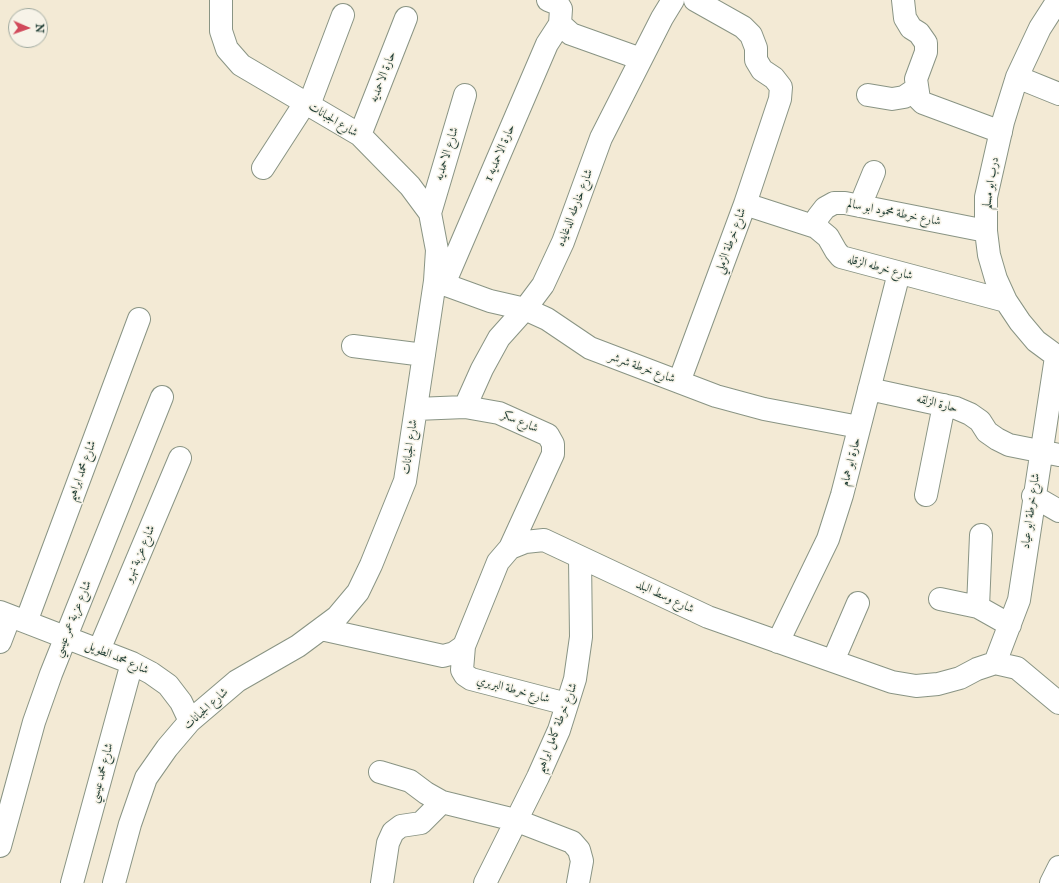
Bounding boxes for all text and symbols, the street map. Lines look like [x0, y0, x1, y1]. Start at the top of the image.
north arrow [8, 8, 48, 48]
text: N [33, 24, 46, 33]
street label: حارة الاحمديه [367, 50, 399, 104]
street label: شارع الجبانات [306, 100, 360, 140]
street label: حارة الاحمديه 1 [482, 122, 518, 184]
street label: شارع الاحمديه [432, 126, 462, 182]
street label: درب ابو مسلم [980, 156, 1002, 210]
street label: شارع خارطه الدغايده [554, 167, 596, 249]
street label: شارع خرطة محمود ابو سالم [846, 197, 942, 229]
street label: شارع خرطة الزملي [712, 206, 750, 276]
street label: شارع خرطه الزقله [846, 252, 914, 284]
street label: شارع خرطة شرشر [607, 349, 677, 387]
street label: حارة الزلقه [915, 392, 959, 416]
street label: شارع سكر [500, 408, 540, 436]
street label: شارع الجبانات [399, 419, 421, 475]
street label: حارة ابو همام [838, 436, 864, 488]
street label: شارع محمد ابراهيم [64, 439, 100, 503]
street label: شارع خرطة ابو عياد [1019, 472, 1043, 550]
street label: شارع عزبة نهرو [122, 523, 158, 585]
street label: شارع وسط البلد [634, 577, 696, 617]
street label: شارع عزبة عمر عيسي [51, 579, 95, 659]
street label: شارع محمد الطويل [83, 638, 151, 678]
street label: شارع خرطة البربري [475, 673, 551, 707]
street label: شارع خرطة كامل ابراهيم [533, 681, 581, 775]
street label: شارع الجبانات [181, 685, 231, 733]
street label: شارع محمد عيسي [87, 742, 117, 804]

